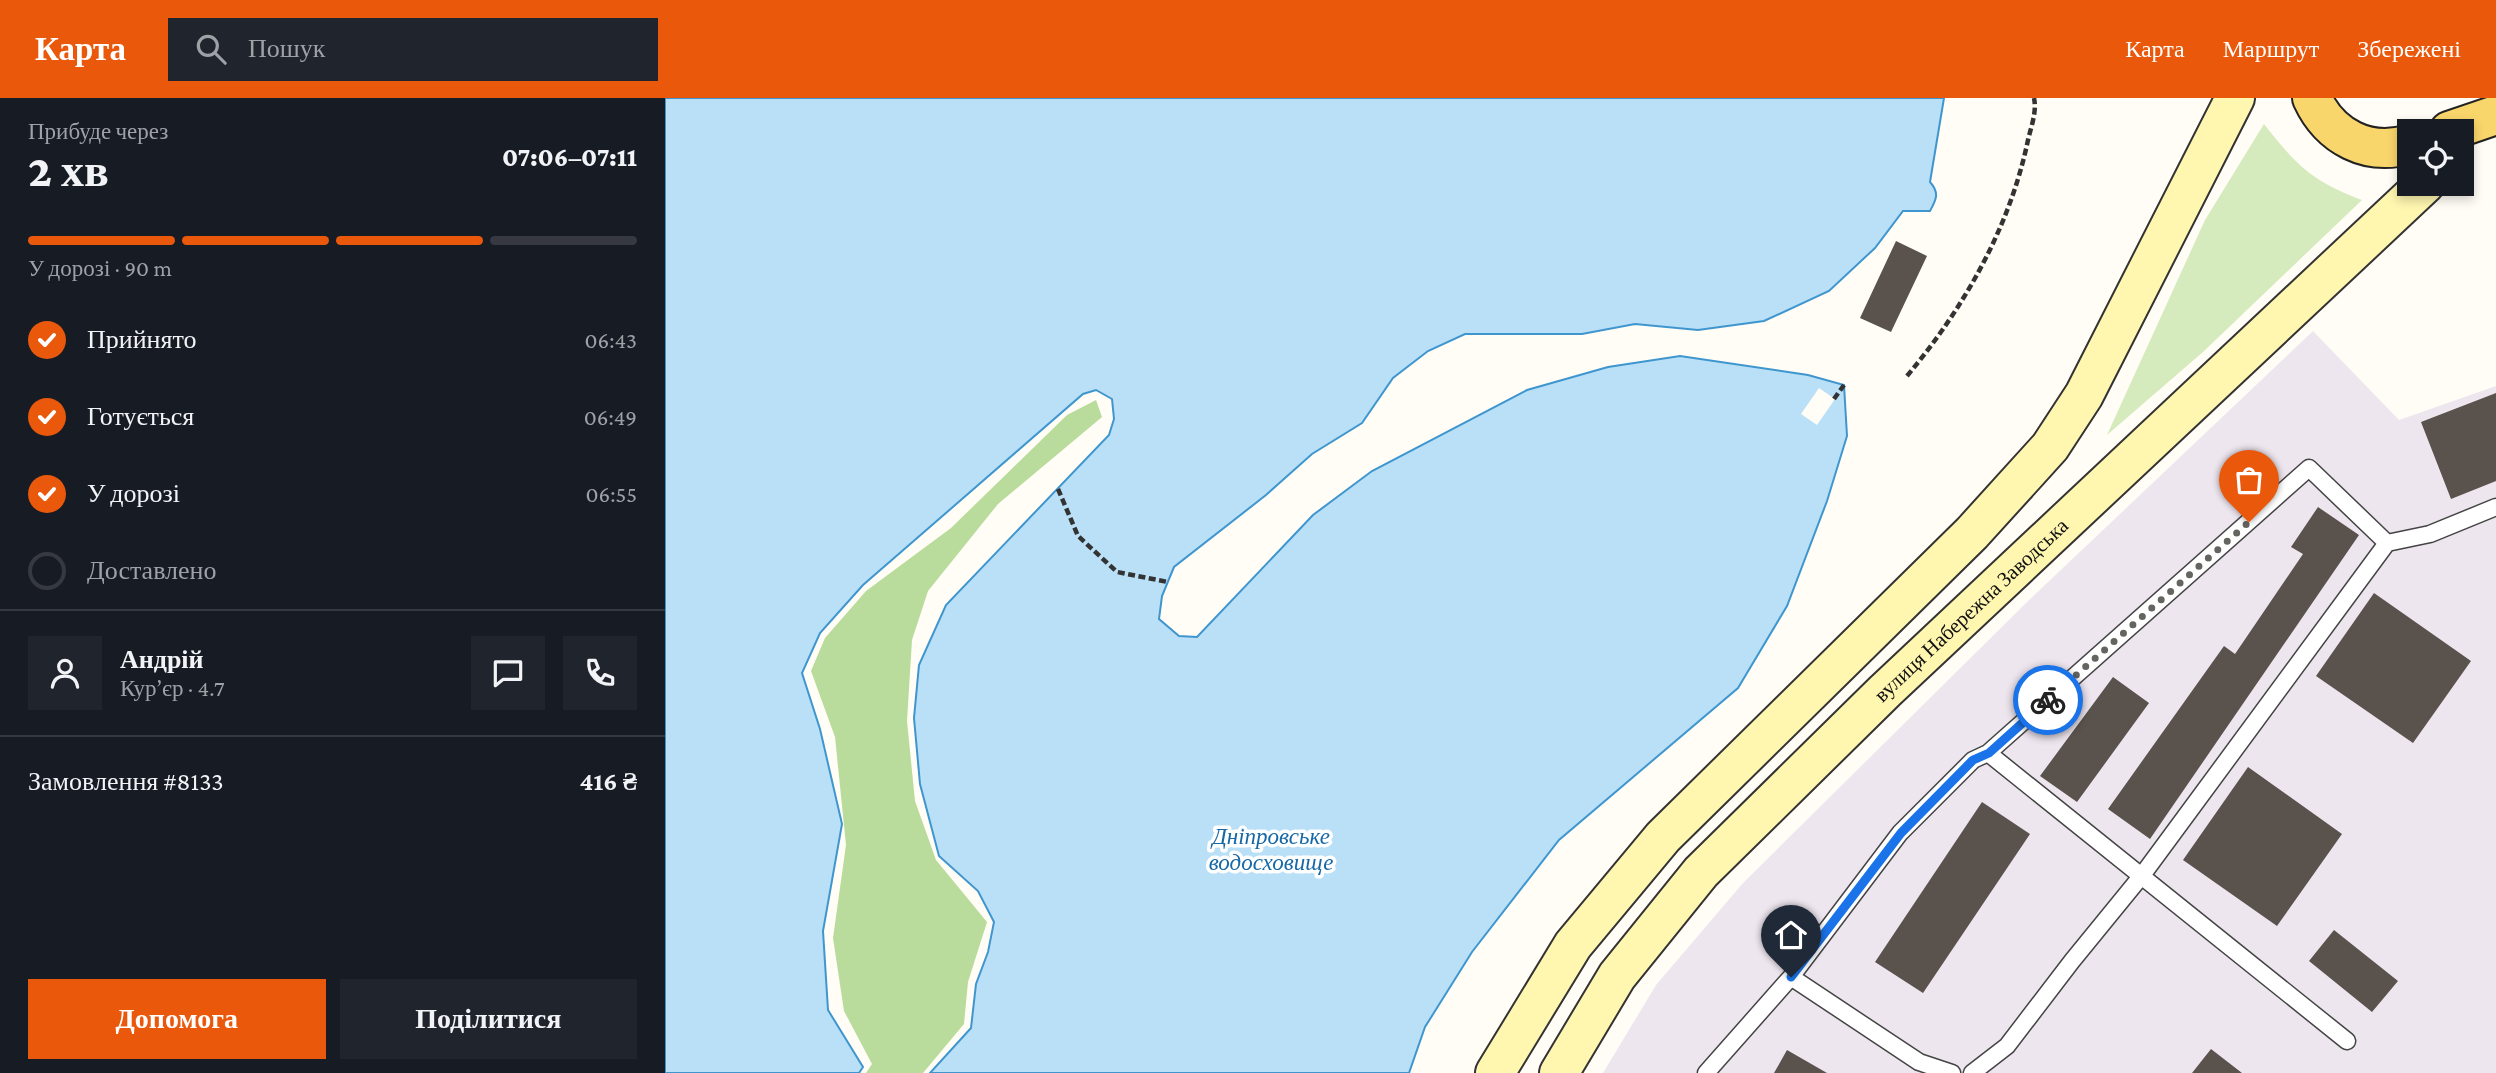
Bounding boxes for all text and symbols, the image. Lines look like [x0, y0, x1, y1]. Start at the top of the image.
search box [168, 18, 658, 81]
text: Карта [35, 30, 126, 67]
icon: search [192, 30, 230, 68]
text: Пошук [248, 34, 325, 63]
text: Карта [2125, 35, 2185, 62]
text: Маршрут [2223, 35, 2319, 62]
text: Збережені [2357, 35, 2461, 62]
text: Прибуде через [28, 118, 168, 144]
map controls [2397, 119, 2474, 196]
button: locate [2397, 119, 2474, 196]
text: 07:06–07:11 [502, 143, 637, 172]
text: 2 хв [28, 145, 109, 196]
text: У дорозі · 90 m [28, 255, 172, 281]
icon: check [28, 321, 66, 359]
text: Прийнято [87, 325, 197, 354]
text: 06:43 [585, 327, 637, 353]
icon: check [28, 398, 66, 436]
text: Готується [87, 402, 194, 431]
text: 06:49 [584, 404, 637, 430]
pin [2219, 450, 2279, 522]
icon: bag [2230, 461, 2268, 499]
icon: check [28, 475, 66, 513]
text: У дорозі [87, 479, 180, 508]
text: 06:55 [586, 481, 637, 507]
street label: вулиця Набережна Заводська [1869, 513, 2073, 707]
text: Доставлено [87, 556, 217, 585]
button: person [28, 636, 102, 710]
button: chat [471, 636, 545, 710]
button: phone [563, 636, 637, 710]
text: Андрій [120, 645, 204, 674]
courier [2013, 665, 2083, 735]
text: Кур’єр · 4.7 [120, 675, 225, 701]
icon: bike [2029, 681, 2067, 719]
text: Замовлення #8133 [28, 767, 224, 796]
text: 416 ₴ [580, 767, 637, 796]
water label: Дніпровське водосховище [1209, 823, 1333, 875]
pin [1761, 905, 1821, 977]
icon: home [1772, 916, 1810, 954]
button: Допомога [28, 979, 326, 1059]
button: Поділитися [340, 979, 637, 1059]

